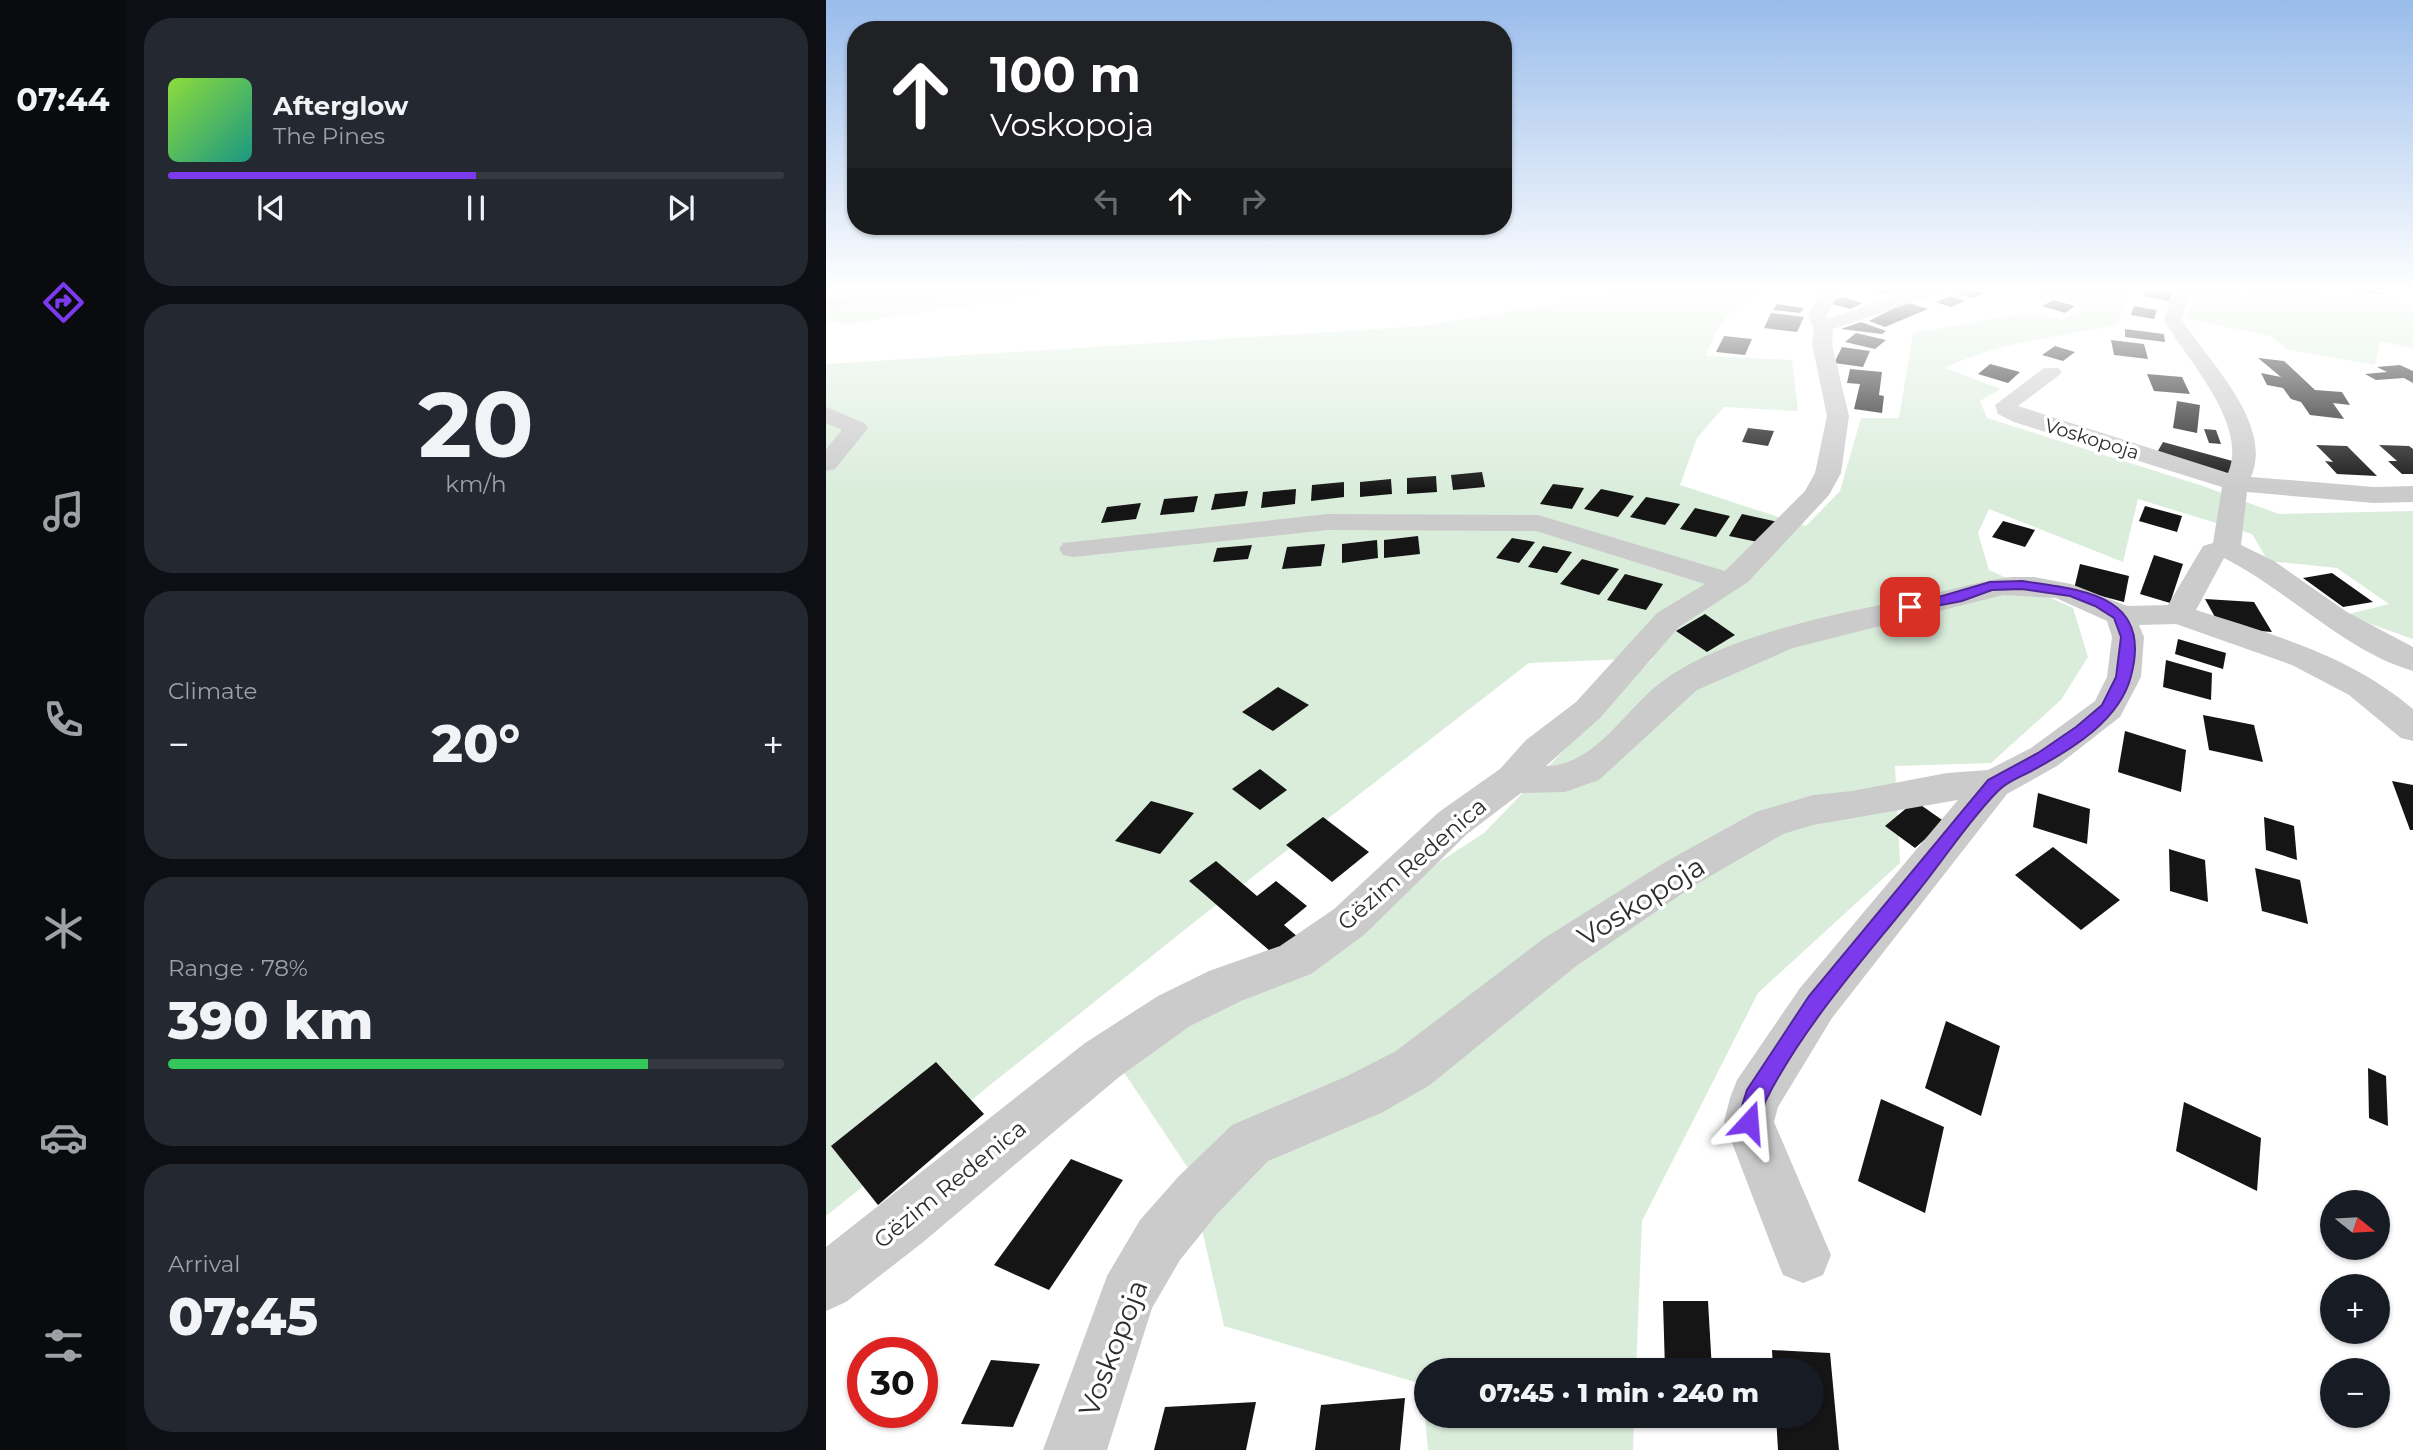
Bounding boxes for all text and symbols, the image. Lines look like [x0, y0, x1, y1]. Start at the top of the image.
text: 100 m [990, 45, 1141, 104]
icon: ahead [875, 49, 966, 140]
text: 07:44 [16, 80, 110, 119]
text: Afterglow [273, 90, 408, 122]
text: Voskopoja [990, 105, 1154, 144]
text: The Pines [273, 122, 385, 150]
icon: left [1088, 182, 1126, 220]
icon: ahead [1161, 182, 1199, 220]
icon: right [1234, 182, 1272, 220]
icon: previous [252, 189, 290, 227]
icon: pause [457, 189, 495, 227]
icon: next [662, 189, 700, 227]
icon: directions [39, 278, 88, 327]
text: 20 [418, 369, 534, 480]
street label: Voskopoja [2042, 414, 2142, 464]
text: km/h [445, 470, 507, 498]
icon: music [39, 487, 88, 536]
pin [1880, 577, 1940, 637]
icon: arrive [1891, 588, 1929, 626]
text: Climate [168, 677, 257, 705]
icon: phone [39, 695, 88, 744]
text: 20° [432, 712, 520, 775]
text: − [168, 721, 190, 768]
text: + [762, 721, 784, 768]
street label: Gëzim Redenica [1332, 792, 1492, 936]
street label: Voskopoja [1571, 849, 1711, 953]
icon: climate [39, 904, 88, 953]
text: Range · 78% [168, 954, 308, 982]
text: 390 km [168, 989, 373, 1052]
position arrow [1712, 1085, 1786, 1159]
icon: car [39, 1113, 88, 1162]
street label: Gëzim Redenica [868, 1114, 1032, 1254]
north arrow [2320, 1190, 2390, 1260]
map controls [2320, 1190, 2390, 1428]
text: Arrival [168, 1250, 241, 1278]
button: + [2320, 1274, 2390, 1344]
street label: Voskopoja [1071, 1275, 1155, 1421]
text: 07:45 [168, 1285, 318, 1348]
icon: filters [39, 1321, 88, 1370]
speed limit sign: 30 [847, 1337, 938, 1428]
button: − [2320, 1358, 2390, 1428]
text: 07:45 · 1 min · 240 m [1479, 1377, 1759, 1409]

